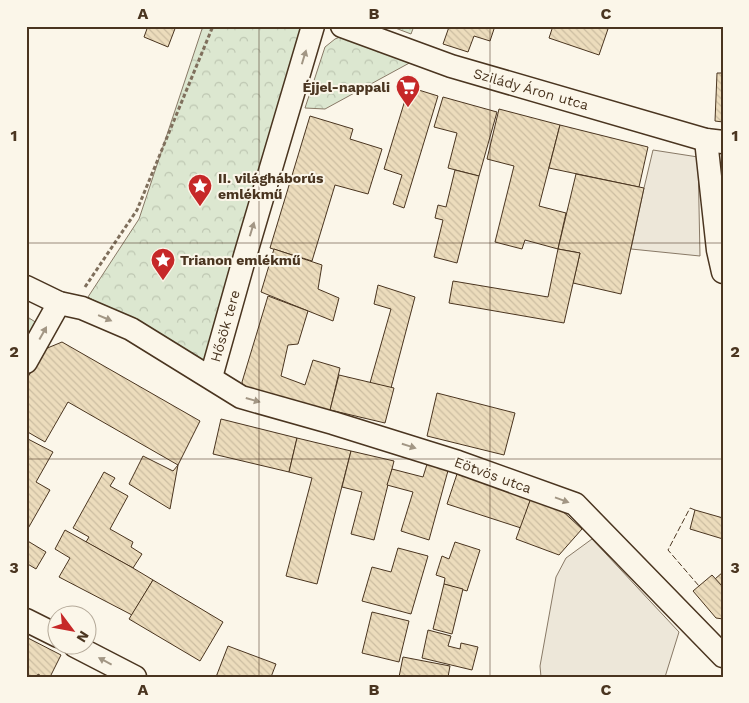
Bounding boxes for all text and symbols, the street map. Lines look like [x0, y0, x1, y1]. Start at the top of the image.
text: A [138, 4, 149, 23]
text: B [369, 4, 380, 23]
text: C [601, 4, 612, 23]
one-way arrow [300, 49, 308, 64]
street label: Szilády Áron utca [472, 65, 590, 113]
supermarket icon: Éjjel-nappali [395, 74, 421, 108]
place label: Éjjel-nappali [302, 79, 390, 95]
text: 1 [11, 126, 17, 145]
text: 1 [732, 126, 738, 145]
place label: II. világháborús emlékmű [218, 170, 324, 202]
place icon: II. világháborús emlékmű [187, 173, 213, 207]
one-way arrow [249, 222, 257, 237]
place icon: Trianon emlékmű [150, 247, 176, 281]
place label: Trianon emlékmű [180, 252, 301, 268]
street label: Hősök tere [207, 288, 243, 364]
one-way arrow [98, 314, 112, 322]
one-way arrow [38, 326, 47, 339]
text: 2 [9, 342, 19, 361]
text: 2 [730, 342, 740, 361]
one-way arrow [246, 397, 261, 405]
one-way arrow [402, 443, 417, 451]
street label: Eötvös utca [452, 454, 534, 496]
one-way arrow [555, 497, 570, 504]
text: 3 [9, 558, 19, 577]
text: 3 [730, 558, 740, 577]
north arrow [48, 606, 98, 656]
text: N [73, 628, 93, 646]
one-way arrow [98, 657, 113, 665]
text: A [138, 680, 149, 699]
text: B [369, 680, 380, 699]
text: C [601, 680, 612, 699]

